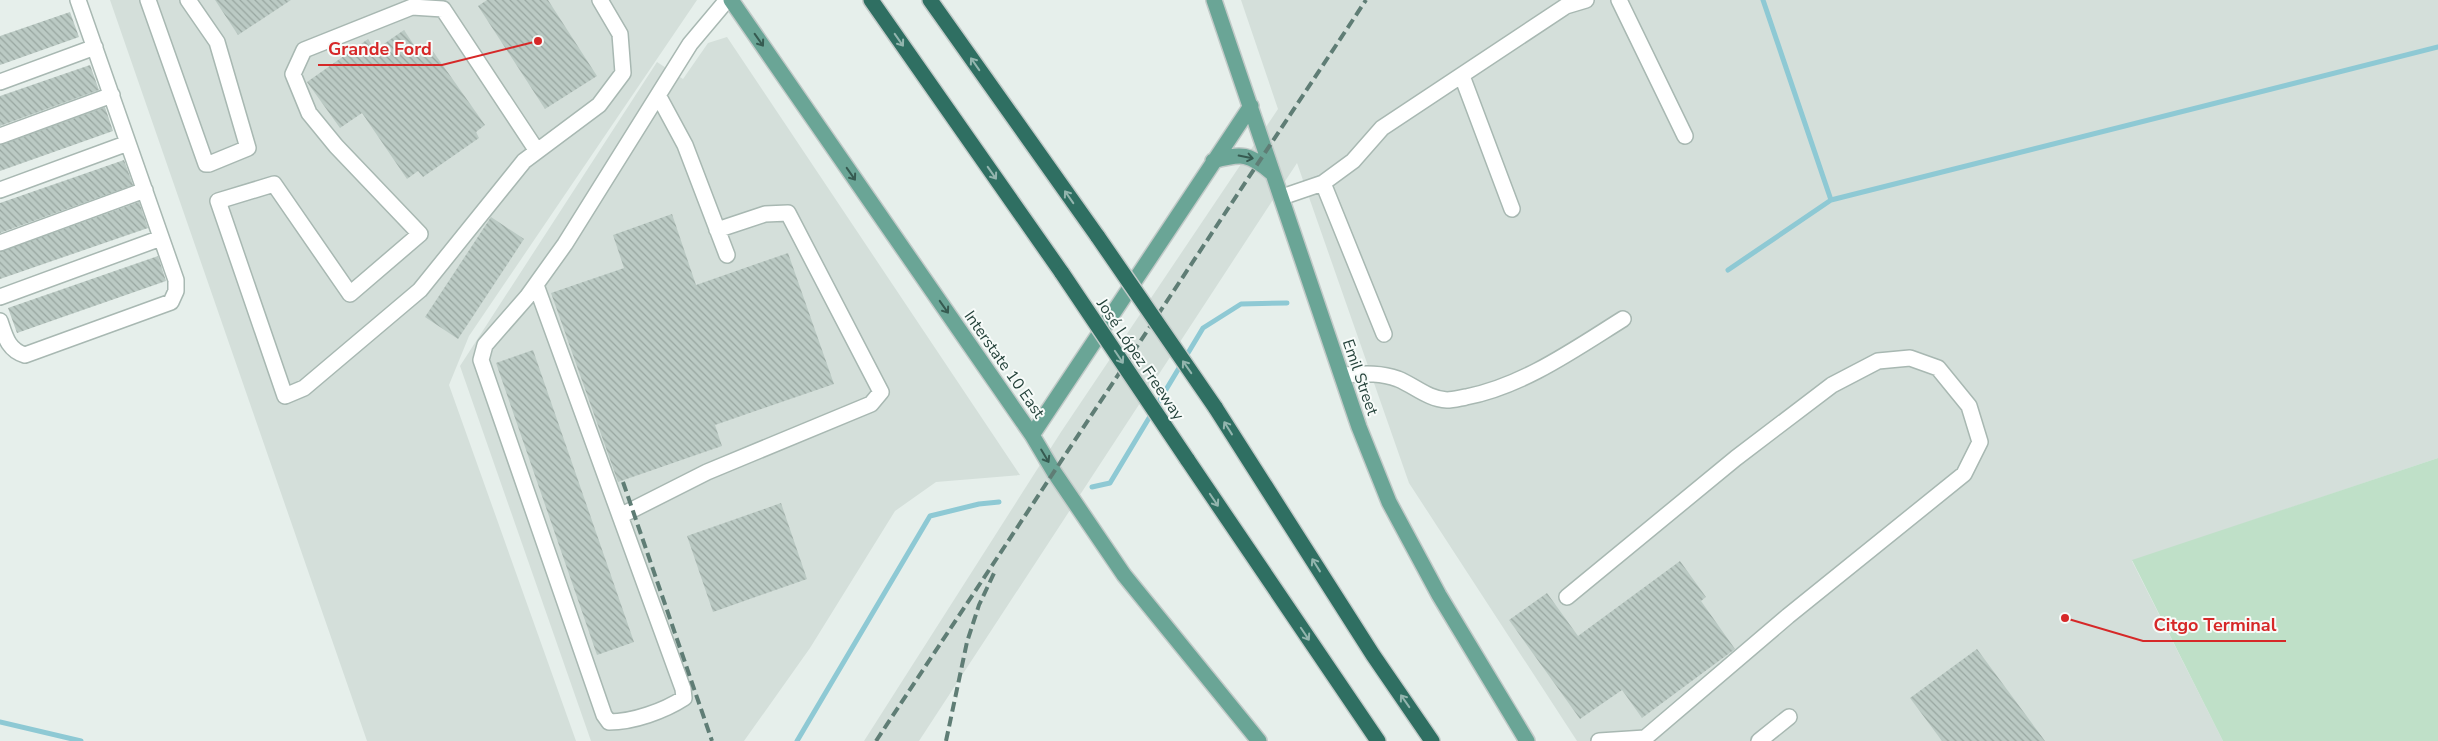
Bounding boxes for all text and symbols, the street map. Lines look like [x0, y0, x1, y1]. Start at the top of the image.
callout: Grande Ford [318, 32, 442, 65]
one-way arrow [754, 33, 764, 47]
one-way arrow [894, 33, 904, 47]
text: Grande Ford [328, 37, 432, 61]
one-way arrow [970, 57, 980, 71]
one-way arrow [1237, 152, 1253, 162]
one-way arrow [846, 166, 856, 180]
one-way arrow [987, 166, 997, 180]
one-way arrow [1064, 191, 1075, 204]
street label: José López Freeway [1091, 294, 1190, 425]
one-way arrow [939, 300, 949, 314]
street label: Interstate 10 East [959, 306, 1050, 423]
street label: Emil Street [1337, 336, 1383, 419]
one-way arrow [1114, 350, 1124, 364]
one-way arrow [1182, 360, 1193, 374]
one-way arrow [1223, 421, 1233, 435]
one-way arrow [1040, 449, 1050, 463]
one-way arrow [1209, 492, 1219, 506]
one-way arrow [1310, 558, 1320, 572]
callout: Citgo Terminal [2143, 608, 2286, 641]
text: Citgo Terminal [2154, 613, 2277, 637]
one-way arrow [1300, 627, 1310, 641]
one-way arrow [1400, 694, 1410, 708]

